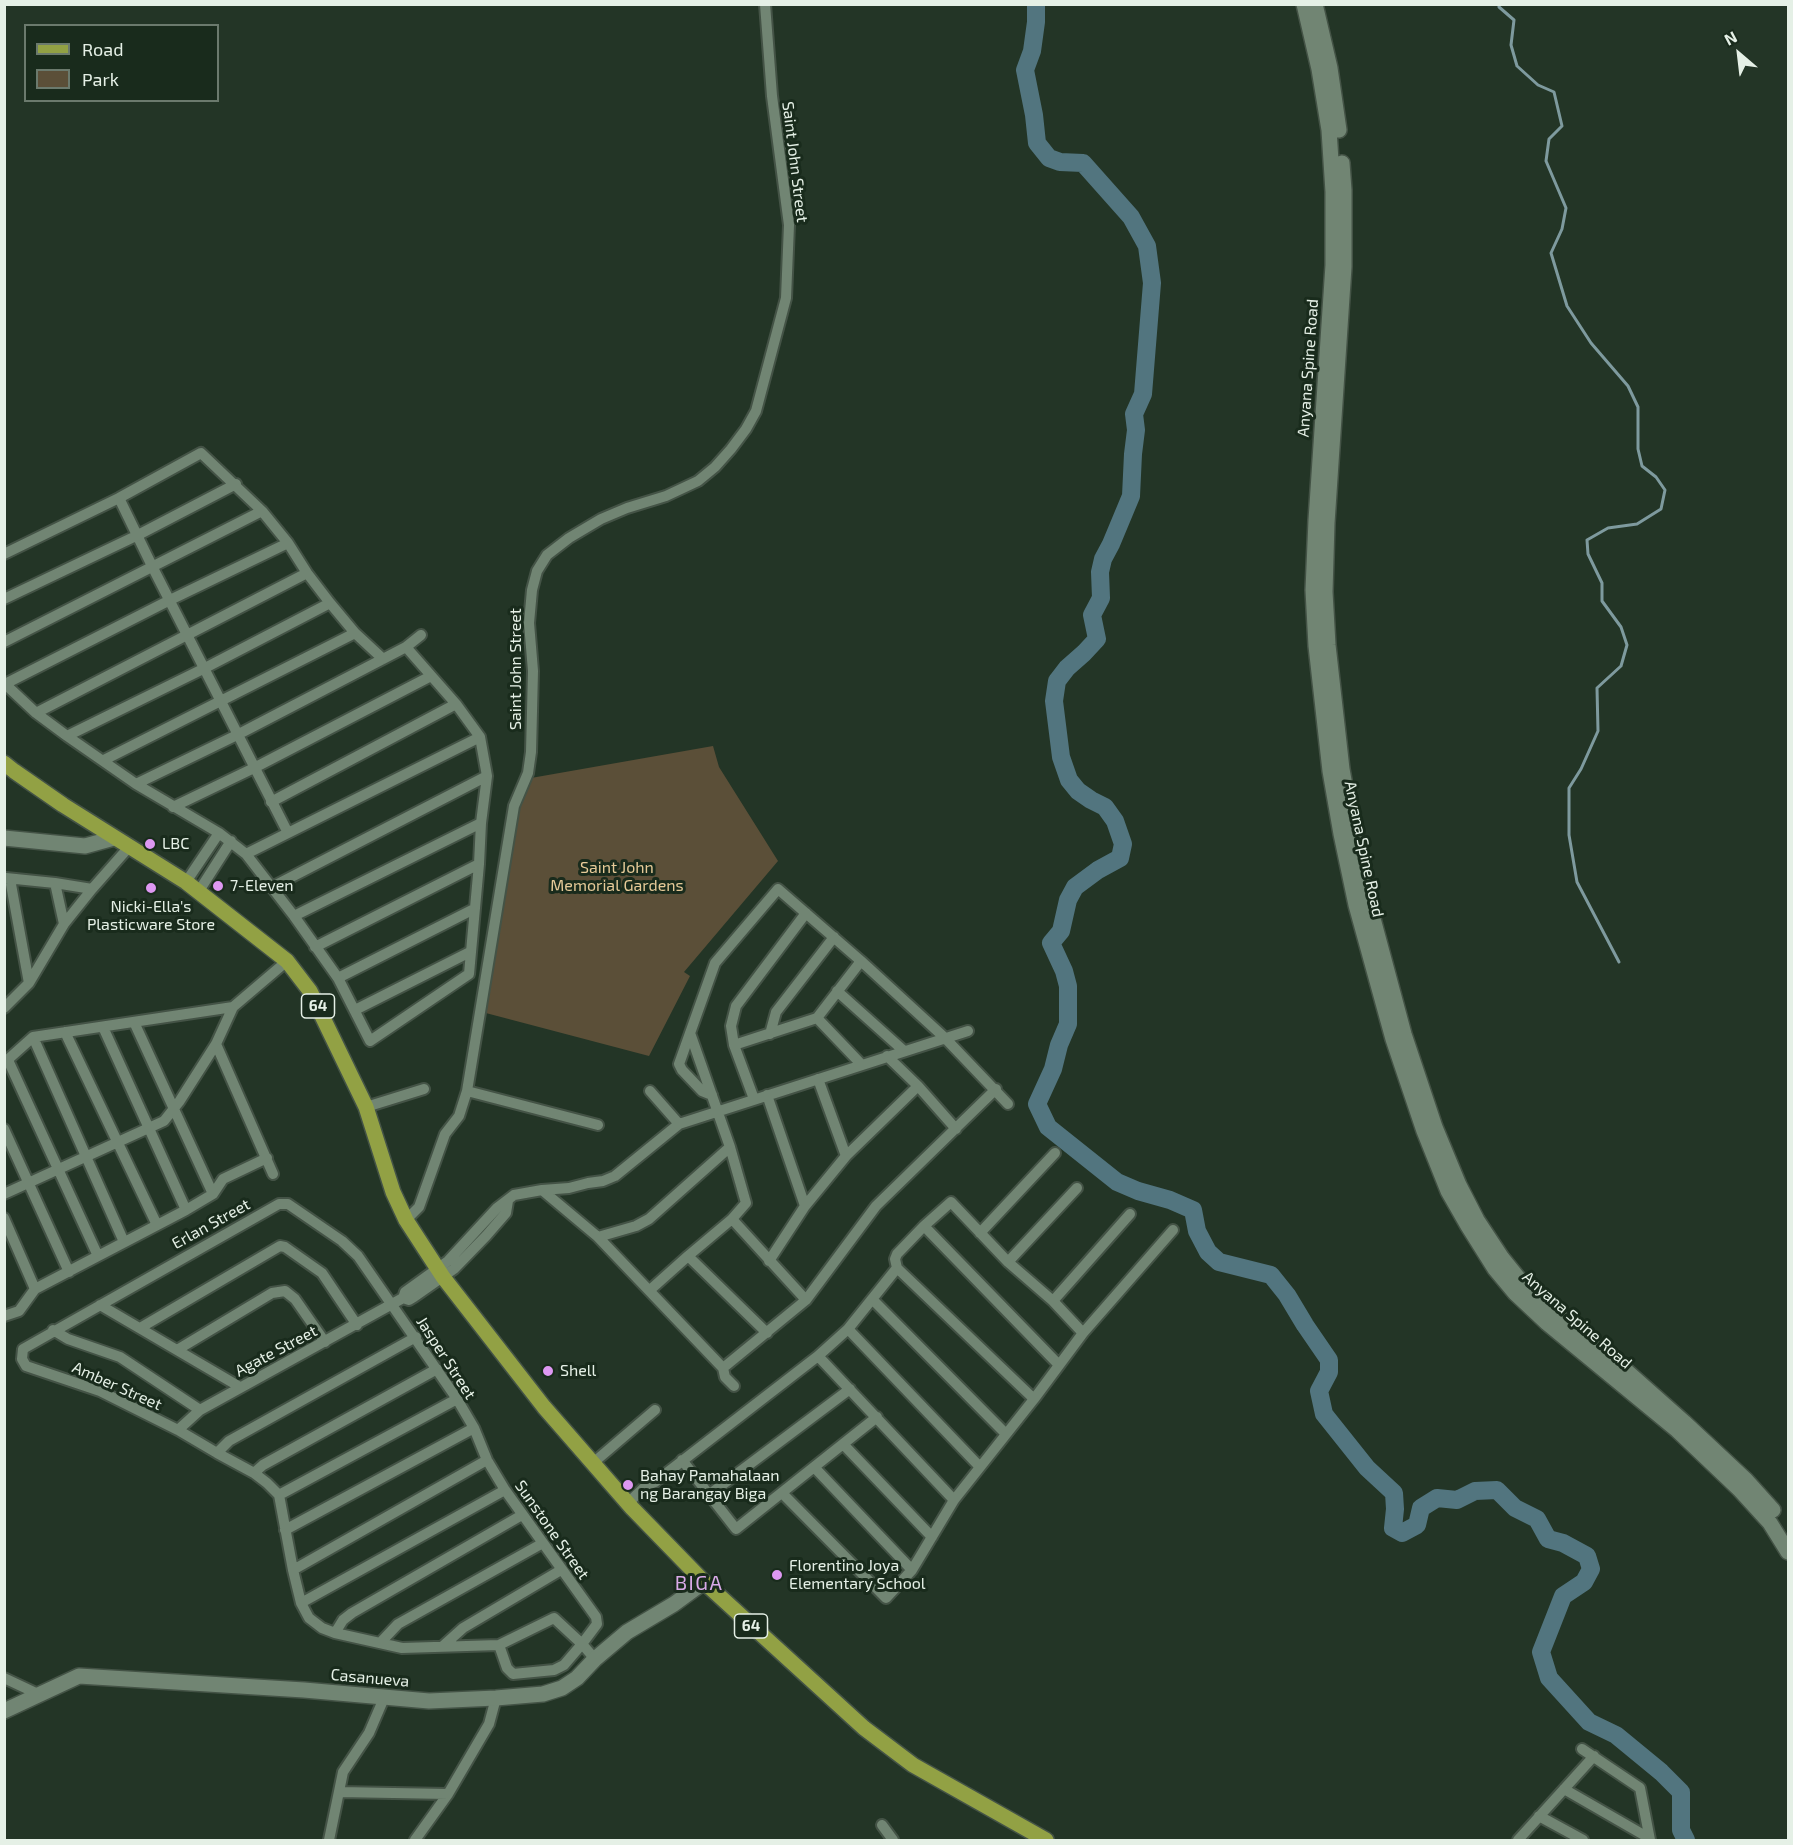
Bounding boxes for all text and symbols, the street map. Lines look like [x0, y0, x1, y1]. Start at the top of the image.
legend [24, 24, 219, 102]
north arrow [1709, 24, 1769, 84]
text: N [1721, 27, 1740, 49]
text: Road [82, 38, 123, 60]
text: Park [82, 68, 119, 90]
street label: Saint John Street [778, 100, 812, 224]
street label: Anyana Spine Road [1294, 298, 1322, 438]
street label: Saint John Street [506, 608, 526, 730]
street label: Anyana Spine Road [1340, 779, 1388, 919]
place label: LBC [162, 834, 189, 854]
marker: LBC [143, 837, 157, 851]
park label: Saint John Memorial Gardens [550, 858, 684, 896]
place label: 7-Eleven [230, 876, 294, 896]
marker: 7-Eleven [211, 879, 225, 893]
marker: Nicki-Ella's Plasticware Store [144, 881, 158, 895]
place label: Nicki-Ella's Plasticware Store [87, 897, 215, 935]
road number: 64 [302, 994, 334, 1018]
street label: Erlan Street [169, 1195, 253, 1253]
street label: Anyana Spine Road [1518, 1267, 1636, 1373]
street label: Jasper Street [412, 1313, 480, 1403]
street label: Agate Street [232, 1321, 320, 1381]
street label: Amber Street [69, 1358, 165, 1414]
place label: Shell [560, 1361, 596, 1381]
marker: Shell [541, 1364, 555, 1378]
place label: Bahay Pamahalaan ng Barangay Biga [640, 1466, 779, 1504]
street label: Sunstone Street [511, 1477, 593, 1583]
marker: Bahay Pamahalaan ng Barangay Biga [621, 1478, 635, 1492]
place label: Florentino Joya Elementary School [789, 1556, 926, 1594]
marker: Florentino Joya Elementary School [770, 1568, 784, 1582]
district label: BIGA [675, 1571, 723, 1595]
road number: 64 [734, 1614, 768, 1638]
street label: Casanueva [330, 1665, 410, 1691]

